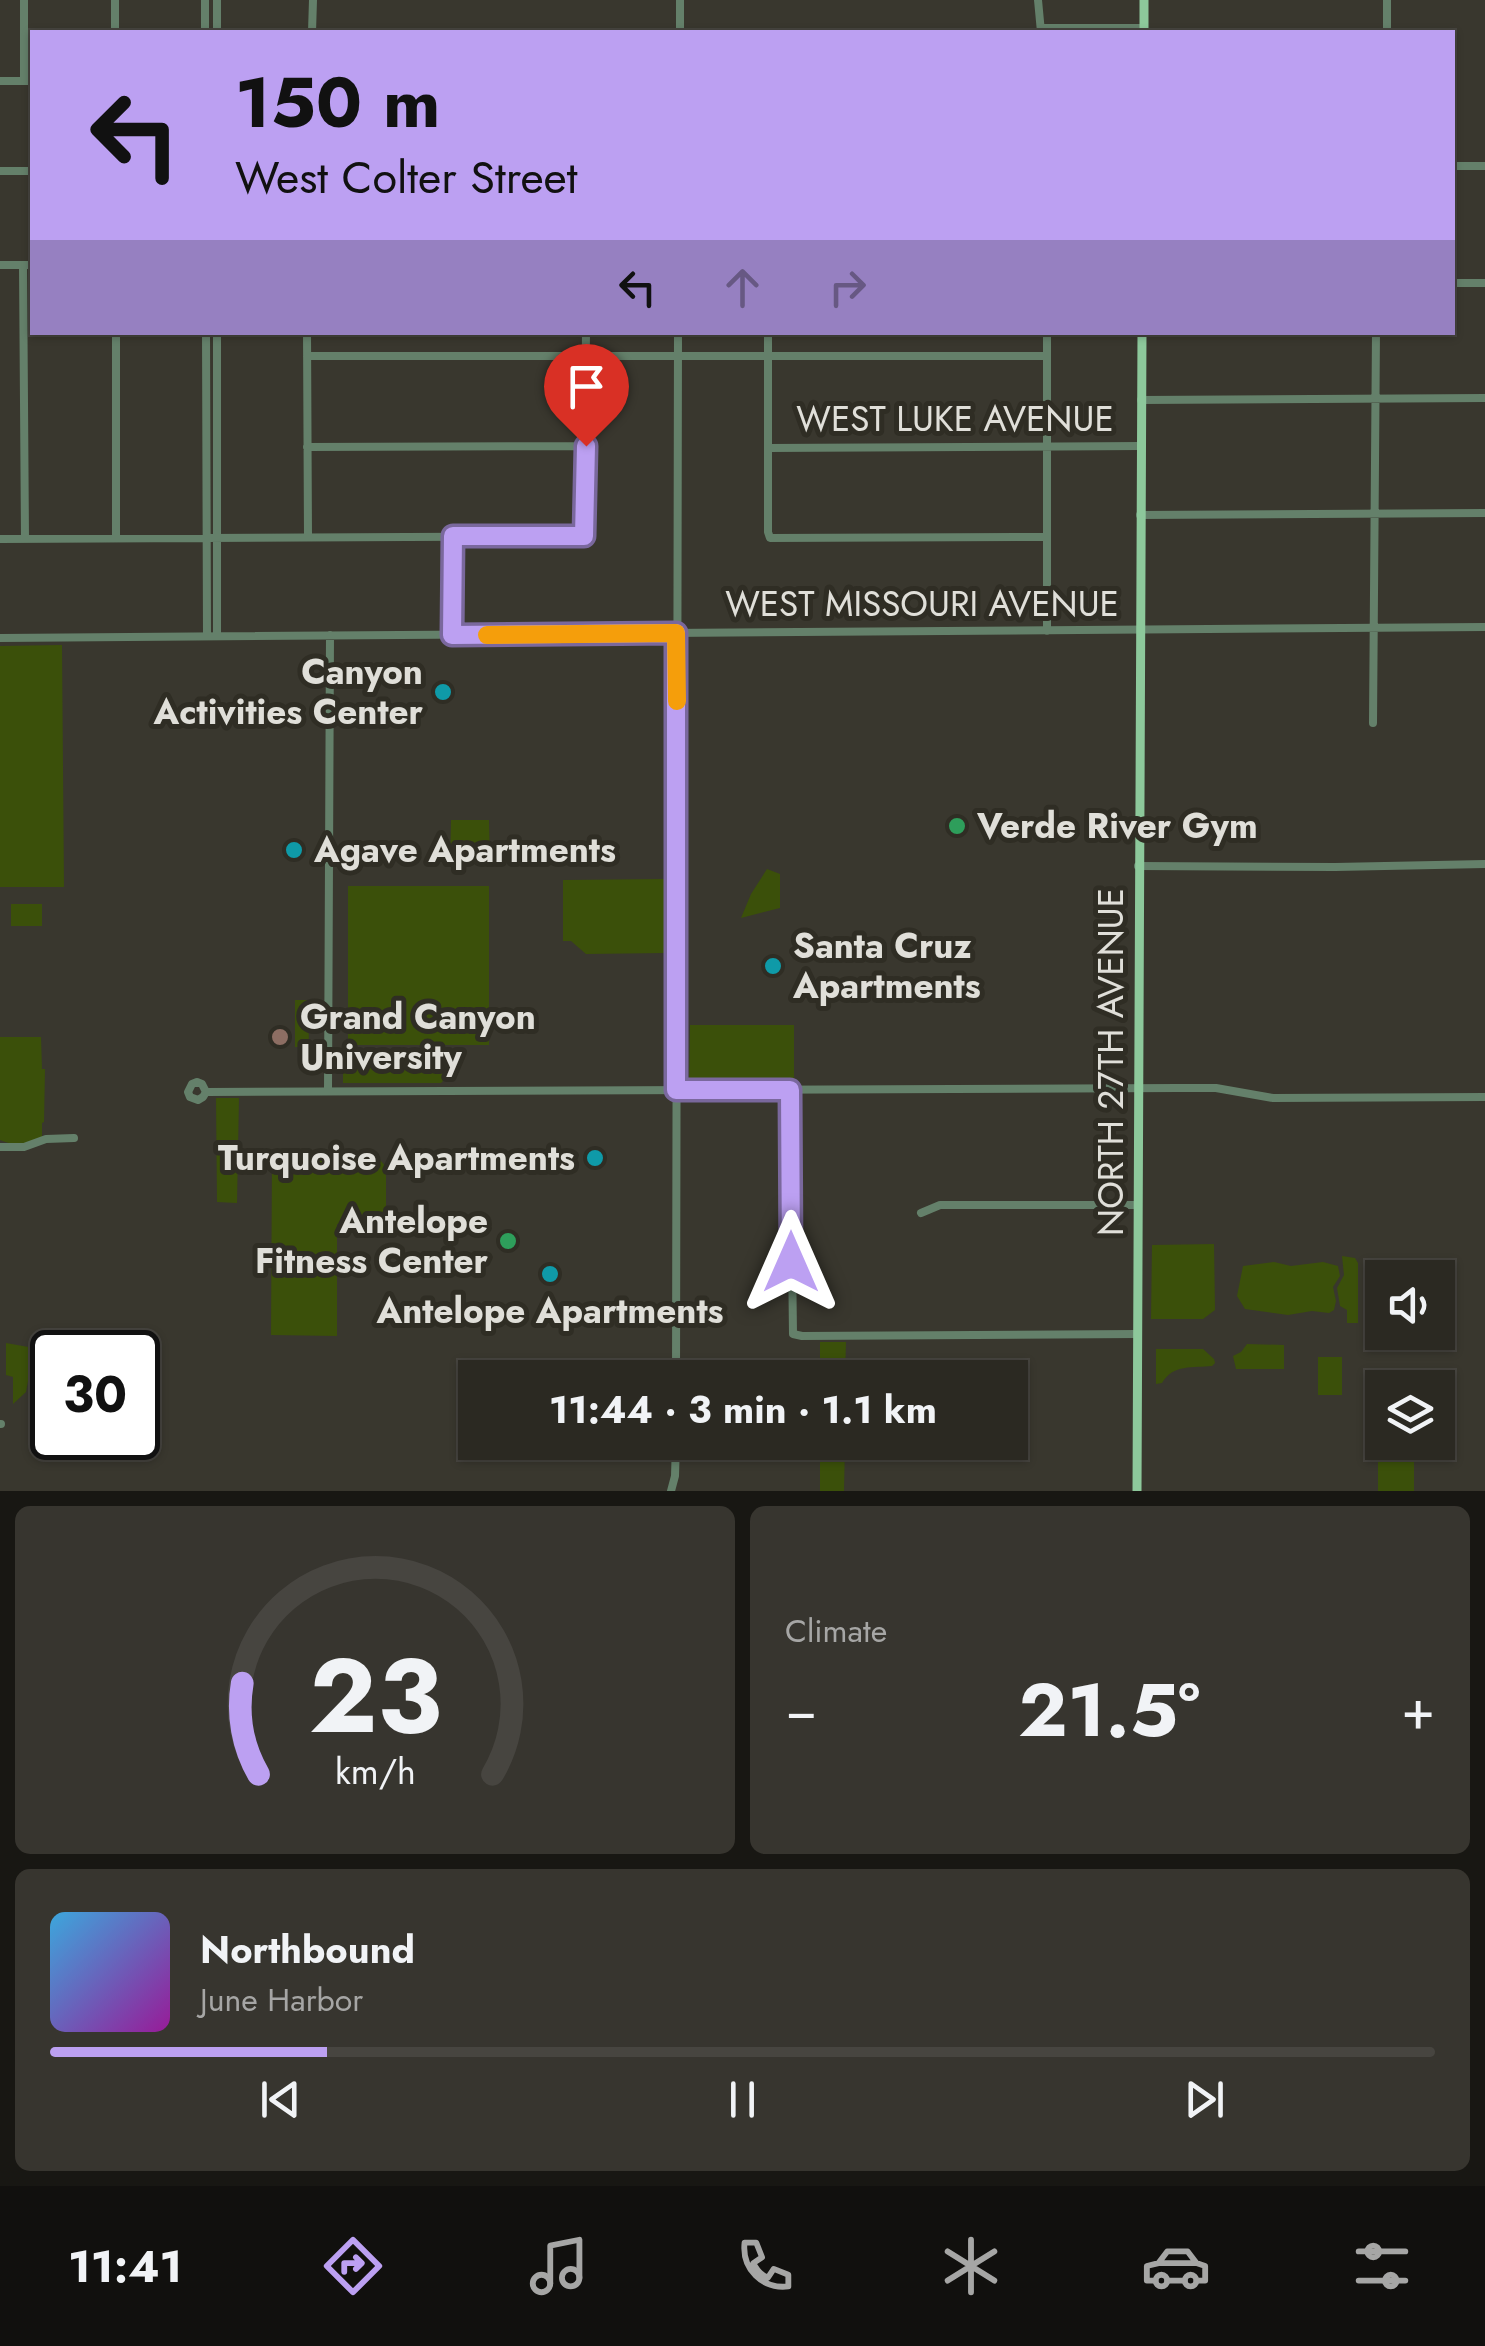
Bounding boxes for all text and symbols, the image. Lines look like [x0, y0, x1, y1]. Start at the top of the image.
text: 150 m [235, 52, 441, 153]
icon: left [70, 70, 200, 200]
text: West Colter Street [235, 145, 578, 210]
icon: left [610, 260, 665, 315]
icon: ahead [715, 260, 770, 315]
icon: right [820, 260, 875, 315]
pin [544, 344, 629, 447]
icon: arrive [559, 359, 614, 414]
street label: WEST LUKE AVENUE [796, 394, 1114, 444]
street label: WEST MISSOURI AVENUE [725, 579, 1119, 629]
place label: Canyon Activities Center [152, 647, 424, 737]
marker: Canyon Activities Center [432, 681, 454, 703]
place label: Verde River Gym [976, 801, 1258, 851]
marker: Verde River Gym [946, 815, 968, 837]
place label: Agave Apartments [313, 825, 616, 875]
marker: Agave Apartments [283, 839, 305, 861]
street label: NORTH 27TH AVENUE [1086, 888, 1136, 1236]
place label: Santa Cruz Apartments [792, 921, 981, 1011]
marker: Santa Cruz Apartments [762, 955, 784, 977]
place label: Grand Canyon University [300, 992, 536, 1082]
marker: Grand Canyon University [269, 1026, 291, 1048]
place label: Turquoise Apartments [218, 1133, 575, 1183]
marker: Turquoise Apartments [584, 1147, 606, 1169]
place label: Antelope Fitness Center [255, 1196, 489, 1286]
position arrow [739, 1210, 843, 1314]
marker: Antelope Fitness Center [497, 1230, 519, 1252]
map controls [1365, 1260, 1455, 1460]
button: sound [1365, 1260, 1455, 1350]
marker: Antelope Apartments [539, 1263, 561, 1285]
place label: Antelope Apartments [376, 1286, 724, 1336]
speed limit sign: 30 [30, 1330, 160, 1460]
button: layers [1365, 1370, 1455, 1460]
text: 11:44 · 3 min · 1.1 km [549, 1382, 937, 1437]
text: Climate [785, 1608, 887, 1654]
text: 23 [309, 1621, 441, 1771]
text: 21.5° [1018, 1656, 1200, 1764]
text: − [785, 1670, 817, 1750]
text: + [1401, 1670, 1435, 1750]
text: km/h [335, 1746, 415, 1797]
text: Northbound [200, 1922, 415, 1977]
text: June Harbor [200, 1977, 363, 2023]
icon: previous [253, 2072, 308, 2127]
icon: pause [715, 2072, 770, 2127]
icon: next [1177, 2072, 1232, 2127]
icon: directions [318, 2231, 388, 2301]
icon: music [524, 2231, 594, 2301]
icon: phone [730, 2231, 800, 2301]
icon: climate [936, 2231, 1006, 2301]
icon: car [1141, 2231, 1211, 2301]
icon: filters [1347, 2231, 1417, 2301]
text: 11:41 [68, 2234, 183, 2299]

